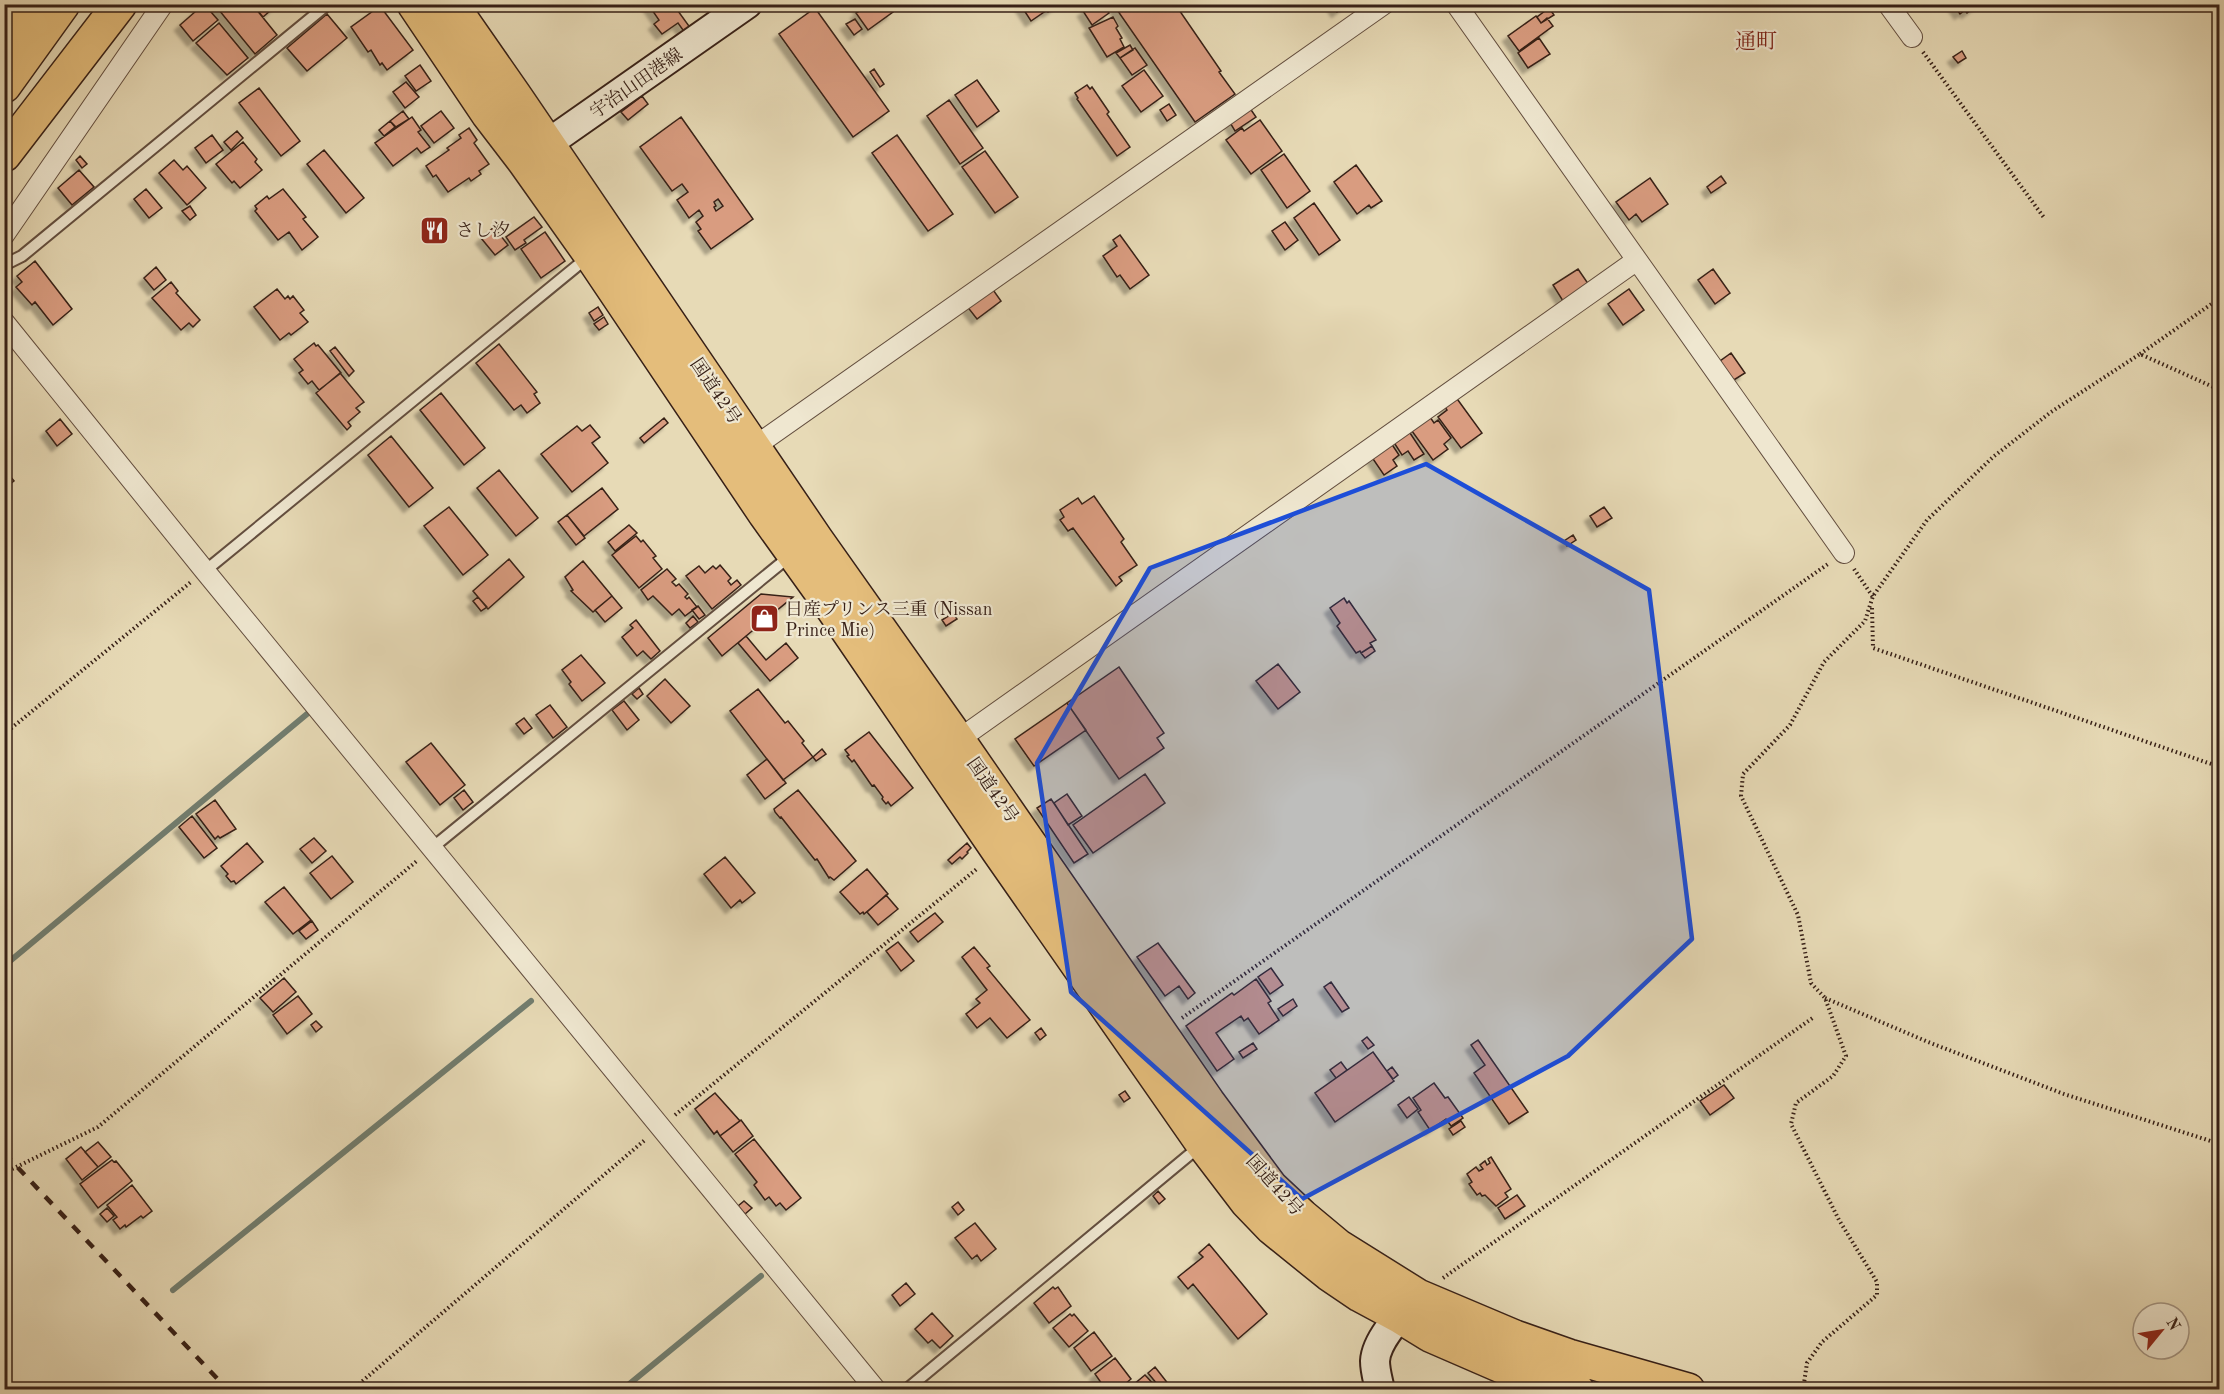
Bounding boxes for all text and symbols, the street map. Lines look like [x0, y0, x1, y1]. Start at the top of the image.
district label: 通町 [1735, 30, 1777, 53]
street label: 宇治山田港線 [586, 44, 686, 122]
restaurant icon: さし汐 [419, 214, 451, 246]
place label: さし汐 [456, 220, 510, 240]
street label: 国道42号 [687, 354, 745, 428]
place label: 日産プリンス三重 (Nissan Prince Mie) [785, 599, 993, 640]
shop icon: 日産プリンス三重 (Nissan Prince Mie) [748, 603, 780, 635]
street label: 国道42号 [963, 754, 1023, 826]
street label: 国道42号 [1243, 1150, 1307, 1220]
north arrow [2131, 1301, 2191, 1361]
text: N [2162, 1315, 2183, 1334]

